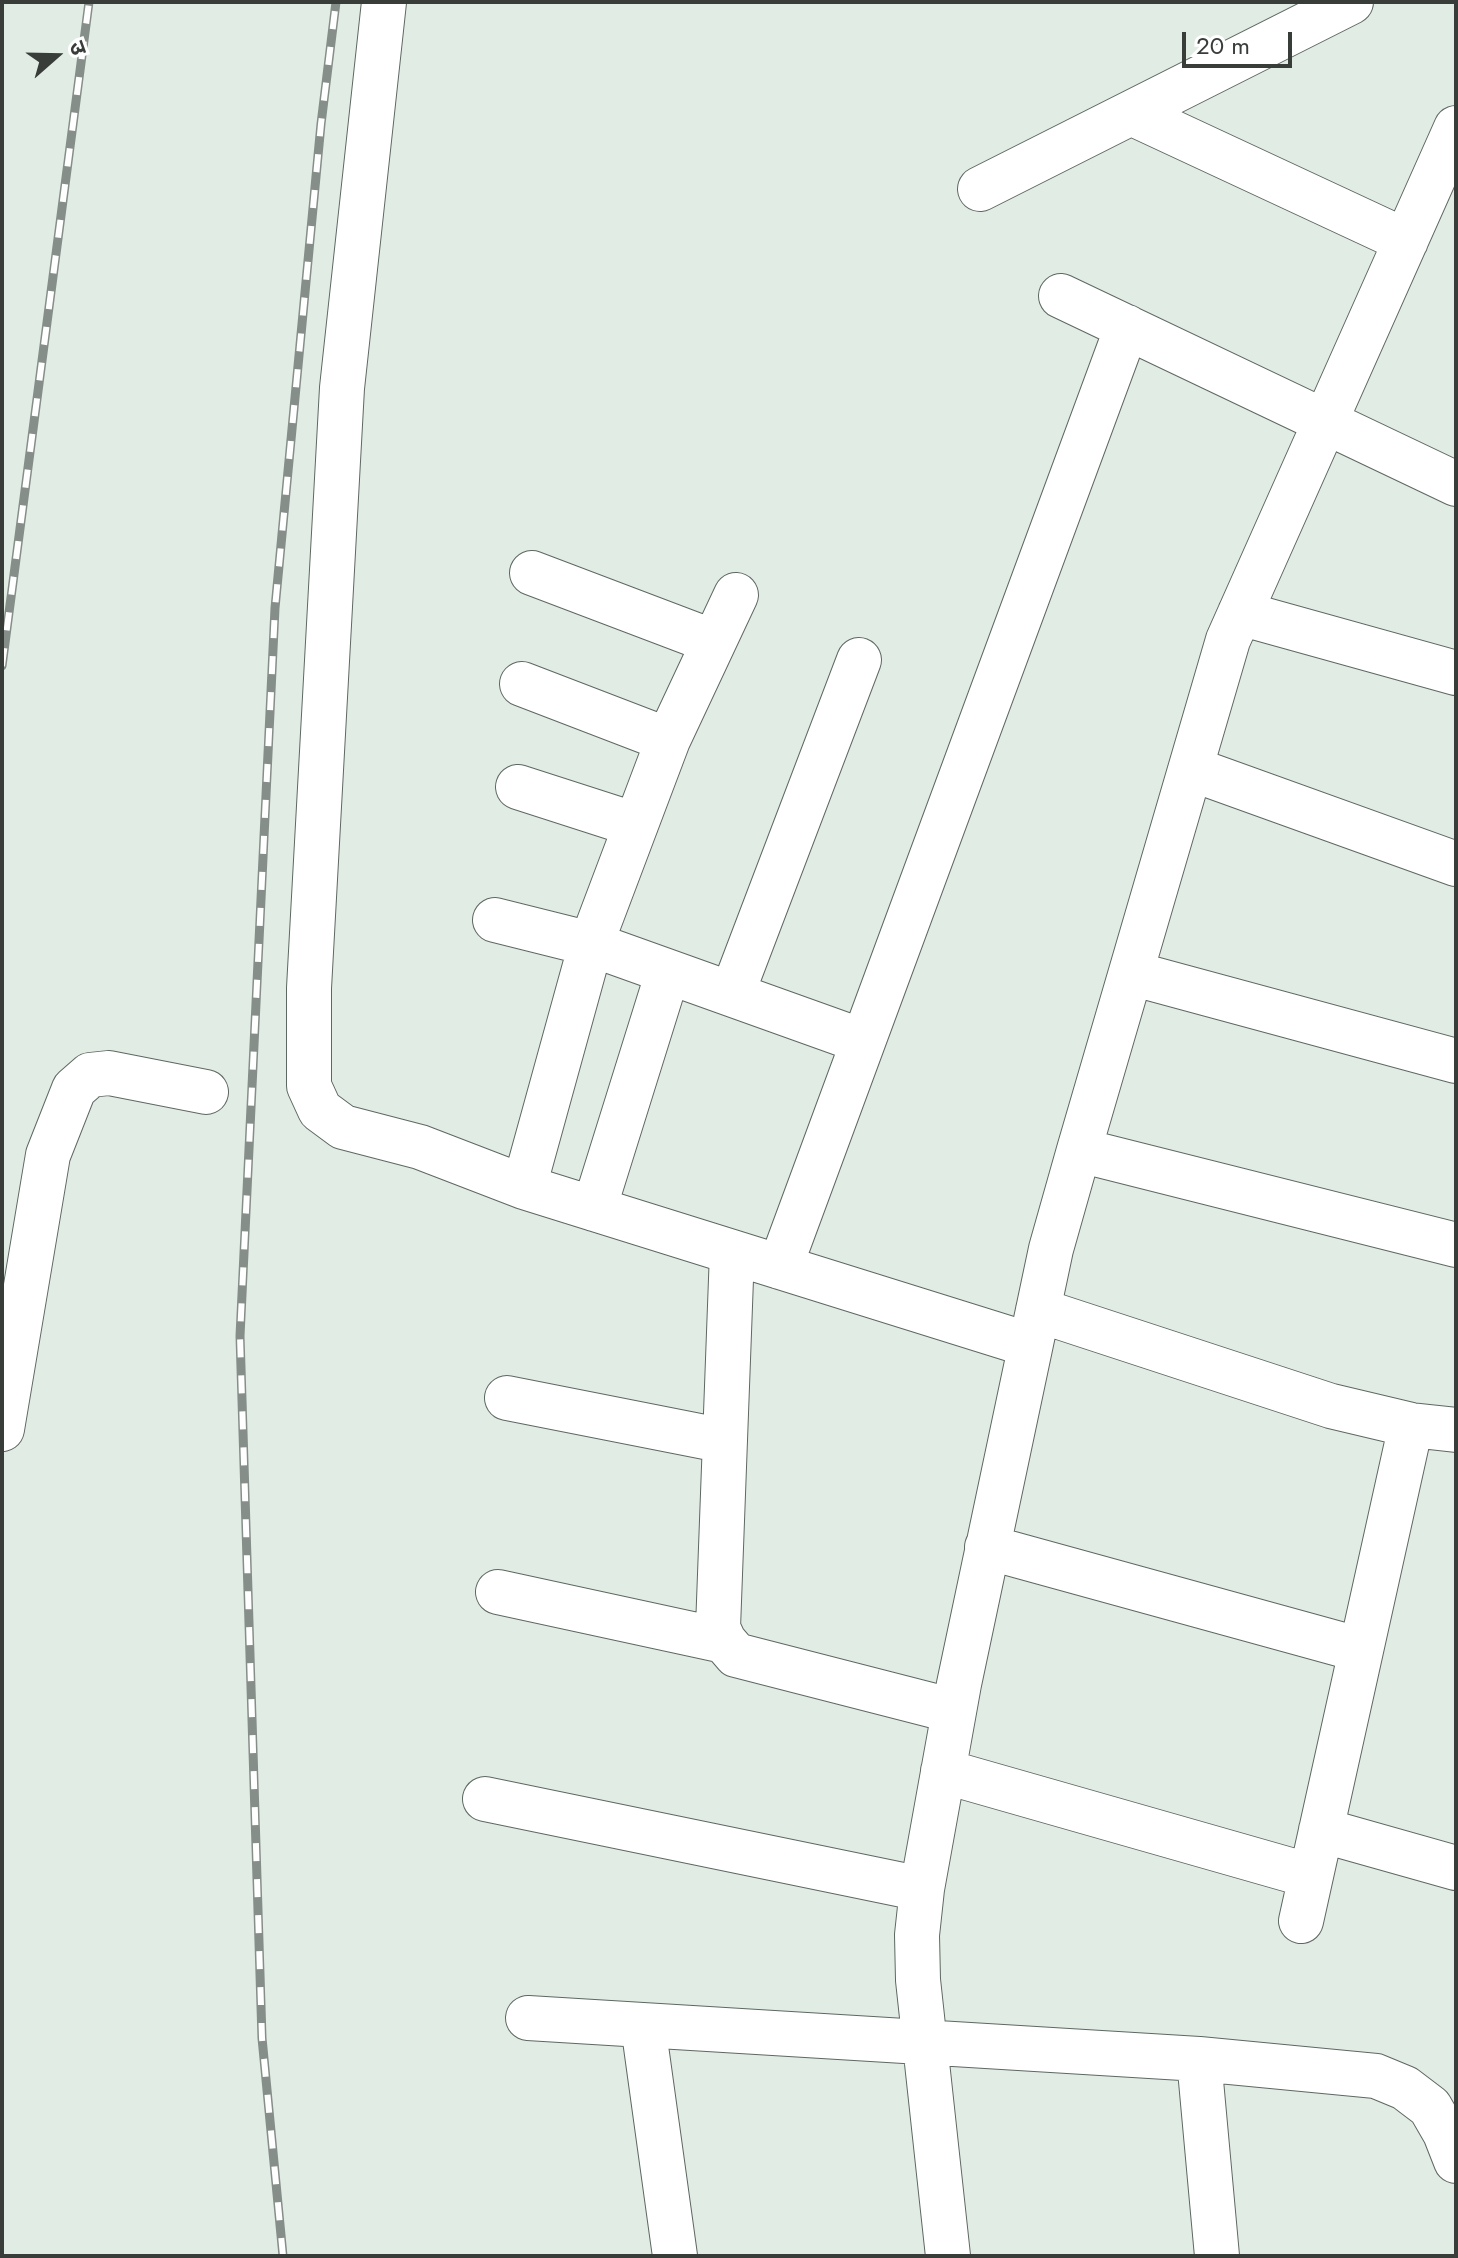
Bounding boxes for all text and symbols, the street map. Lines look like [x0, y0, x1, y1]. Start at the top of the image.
north arrow [16, 16, 96, 96]
scale bar [1186, 16, 1296, 66]
text: 20 m [1196, 28, 1250, 63]
text: उ [61, 36, 96, 59]

